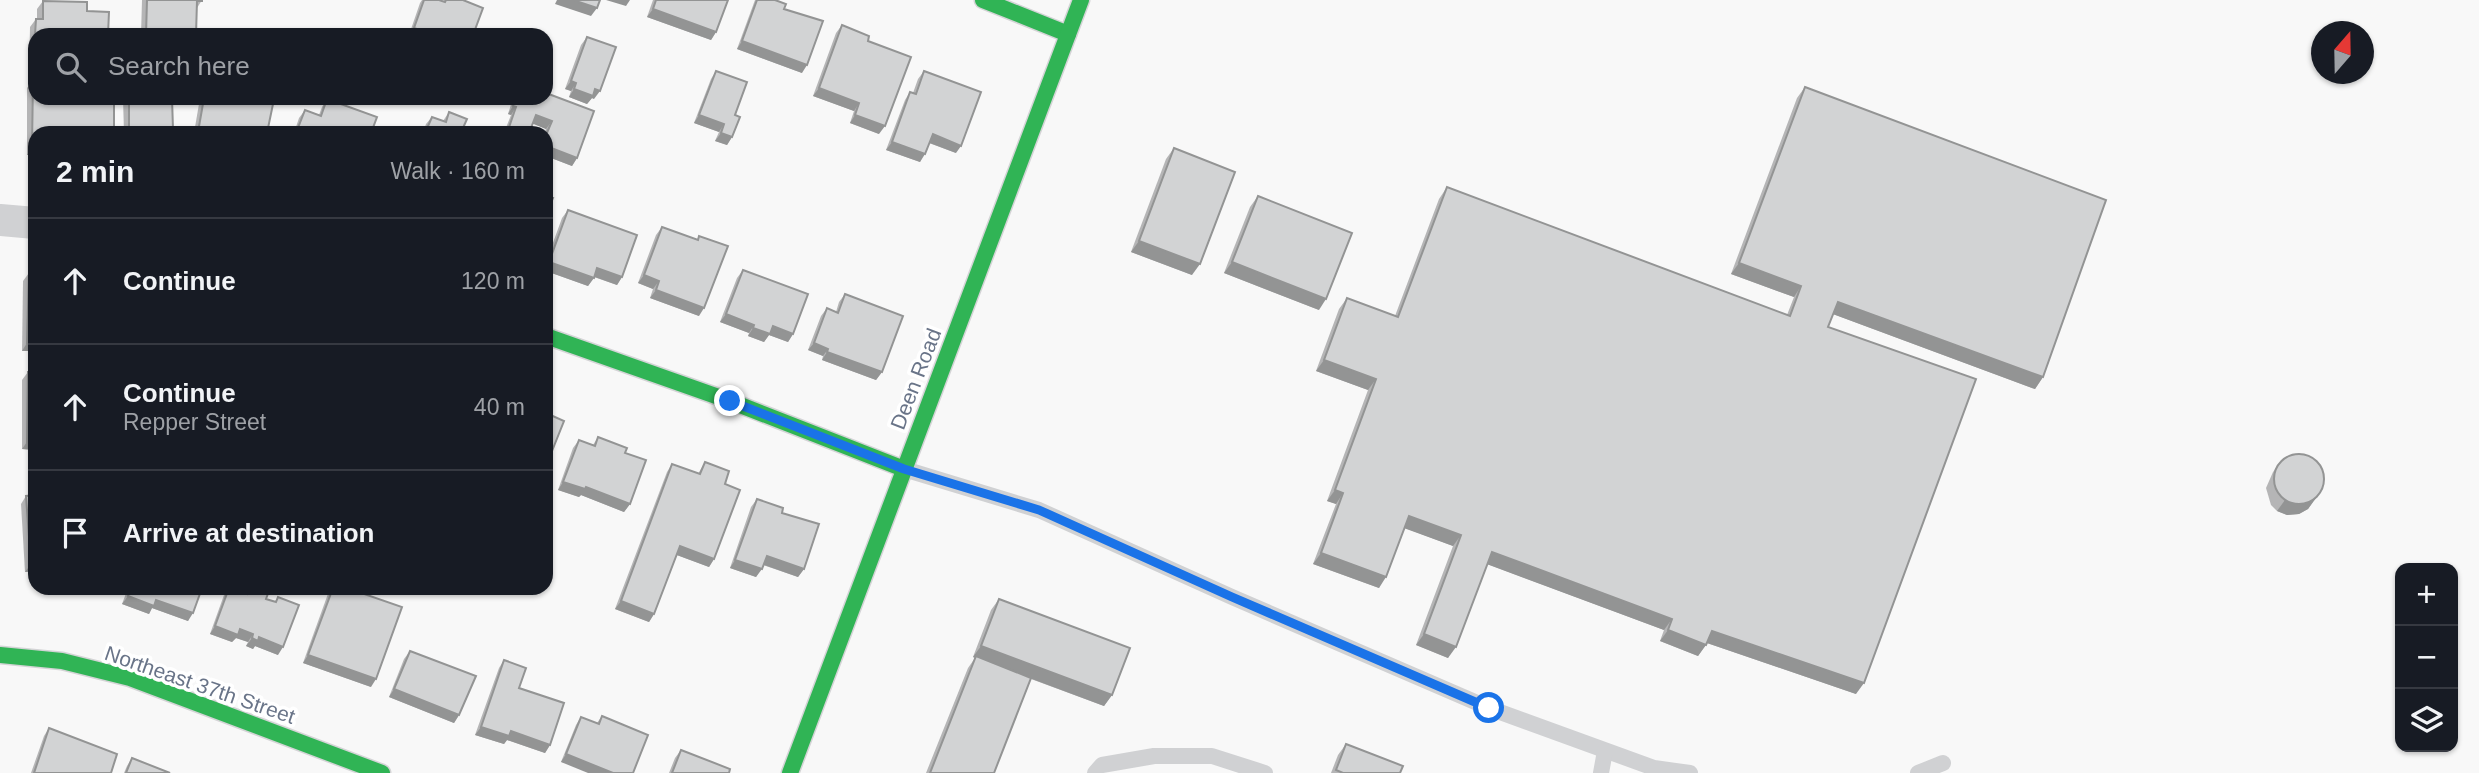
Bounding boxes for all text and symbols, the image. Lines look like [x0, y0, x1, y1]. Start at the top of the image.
north arrow [2311, 21, 2374, 84]
search box [28, 28, 553, 105]
icon: search [52, 48, 90, 86]
text: Search here [108, 51, 250, 81]
text: 2 min [56, 155, 134, 188]
text: Walk · 160 m [390, 158, 525, 184]
icon: ahead [56, 262, 94, 300]
text: Continue [123, 266, 236, 296]
text: 120 m [461, 268, 525, 294]
street label: Deen Road [886, 325, 945, 433]
text: Continue [123, 378, 236, 408]
route end [714, 385, 745, 416]
icon: ahead [56, 388, 94, 426]
text: 40 m [474, 394, 525, 420]
text: Repper Street [123, 409, 266, 435]
icon: arrive [56, 514, 94, 552]
text: Arrive at destination [123, 518, 374, 548]
map controls [2395, 563, 2458, 752]
button: + [2395, 563, 2458, 626]
button: − [2395, 626, 2458, 689]
street label: Northeast 37th Street [102, 641, 298, 728]
button: layers [2395, 689, 2458, 752]
route start [1473, 692, 1504, 723]

